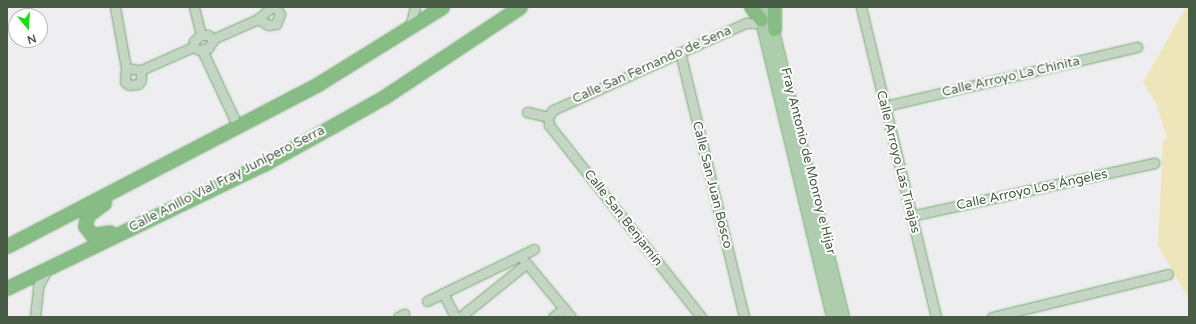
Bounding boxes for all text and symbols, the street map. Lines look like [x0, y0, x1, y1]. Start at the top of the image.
north arrow [8, 8, 48, 48]
street label: Calle San Fernando de Sena [570, 23, 734, 107]
text: N [25, 31, 38, 46]
street label: Calle Arroyo La Chinita [941, 54, 1081, 100]
street label: Fray Antonio de Monroy e Hijar [777, 66, 839, 256]
street label: Calle Arroyo Las Tinajas [873, 89, 923, 235]
street label: Calle San Juan Bosco [689, 120, 735, 250]
street label: Calle Anillo Vial Fray Junípero Serra [127, 123, 327, 235]
street label: Calle Arroyo Los Ángeles [955, 166, 1109, 214]
street label: Calle San Benjamín [581, 167, 665, 269]

